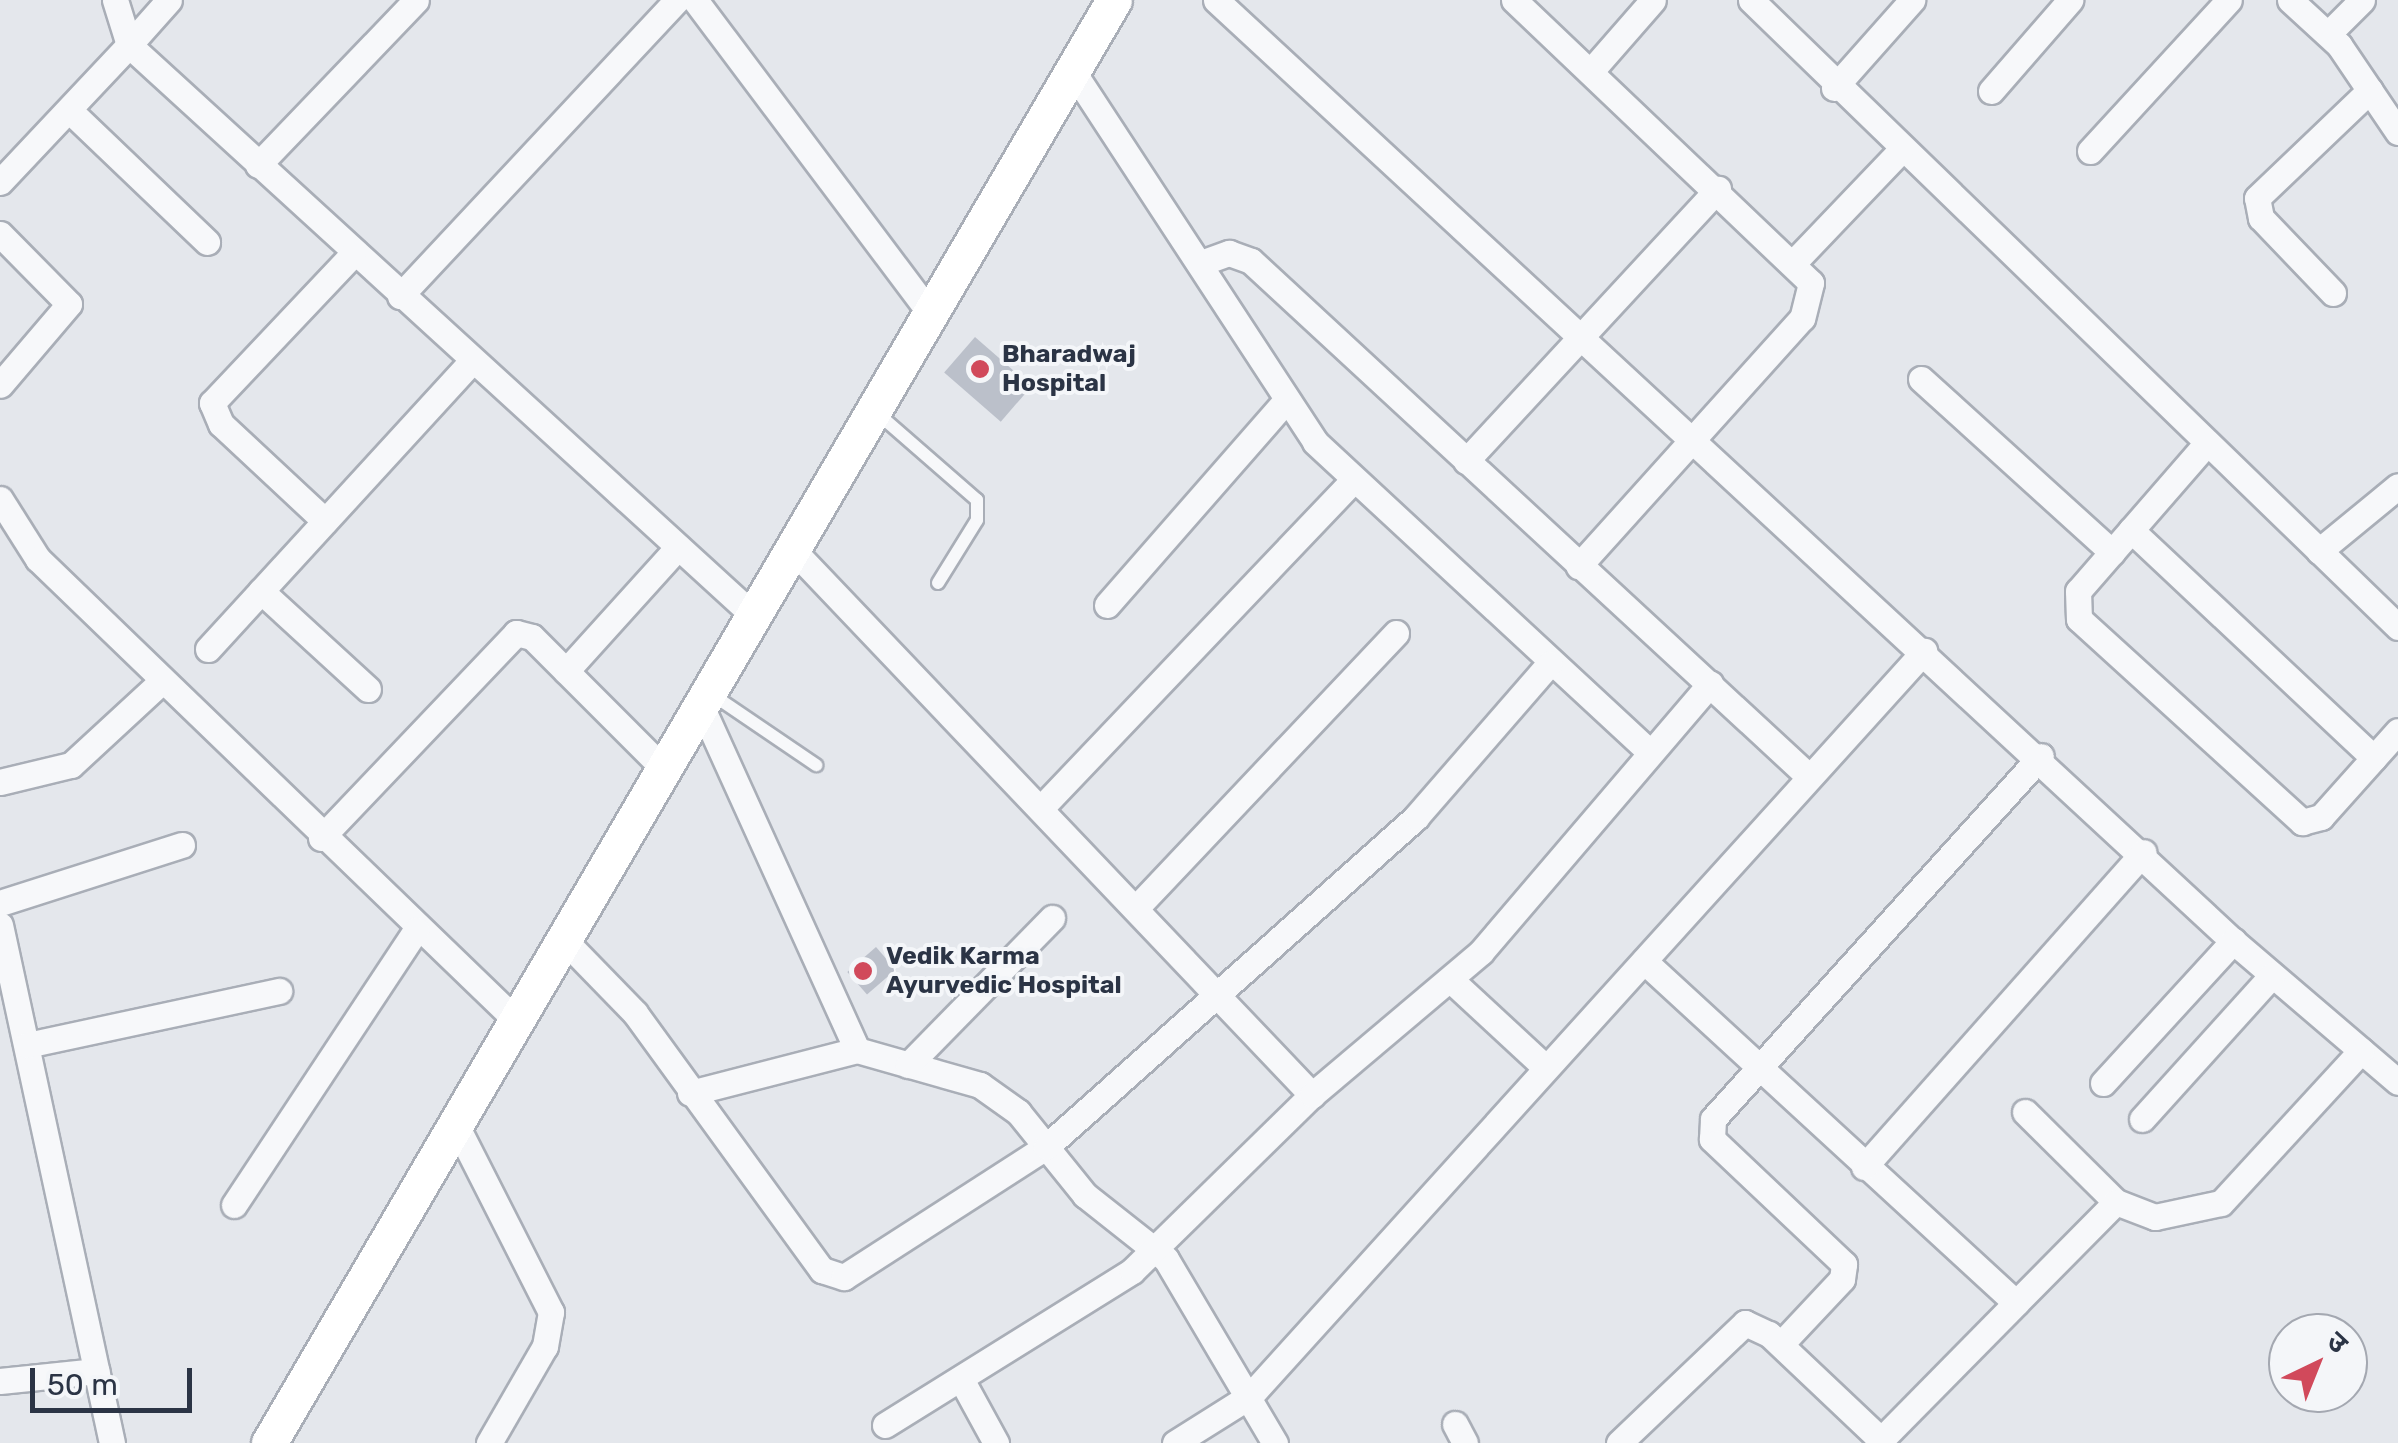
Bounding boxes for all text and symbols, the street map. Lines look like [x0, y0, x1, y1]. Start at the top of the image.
place label: Bharadwaj Hospital [1002, 340, 1136, 399]
marker: Bharadwaj Hospital [967, 356, 993, 382]
place label: Vedik Karma Ayurvedic Hospital [886, 942, 1122, 1001]
marker: Vedik Karma Ayurvedic Hospital [850, 958, 876, 984]
north arrow [2268, 1313, 2368, 1413]
text: उ [2320, 1324, 2355, 1360]
scale bar [35, 1348, 198, 1410]
text: 50 m [47, 1367, 118, 1403]

